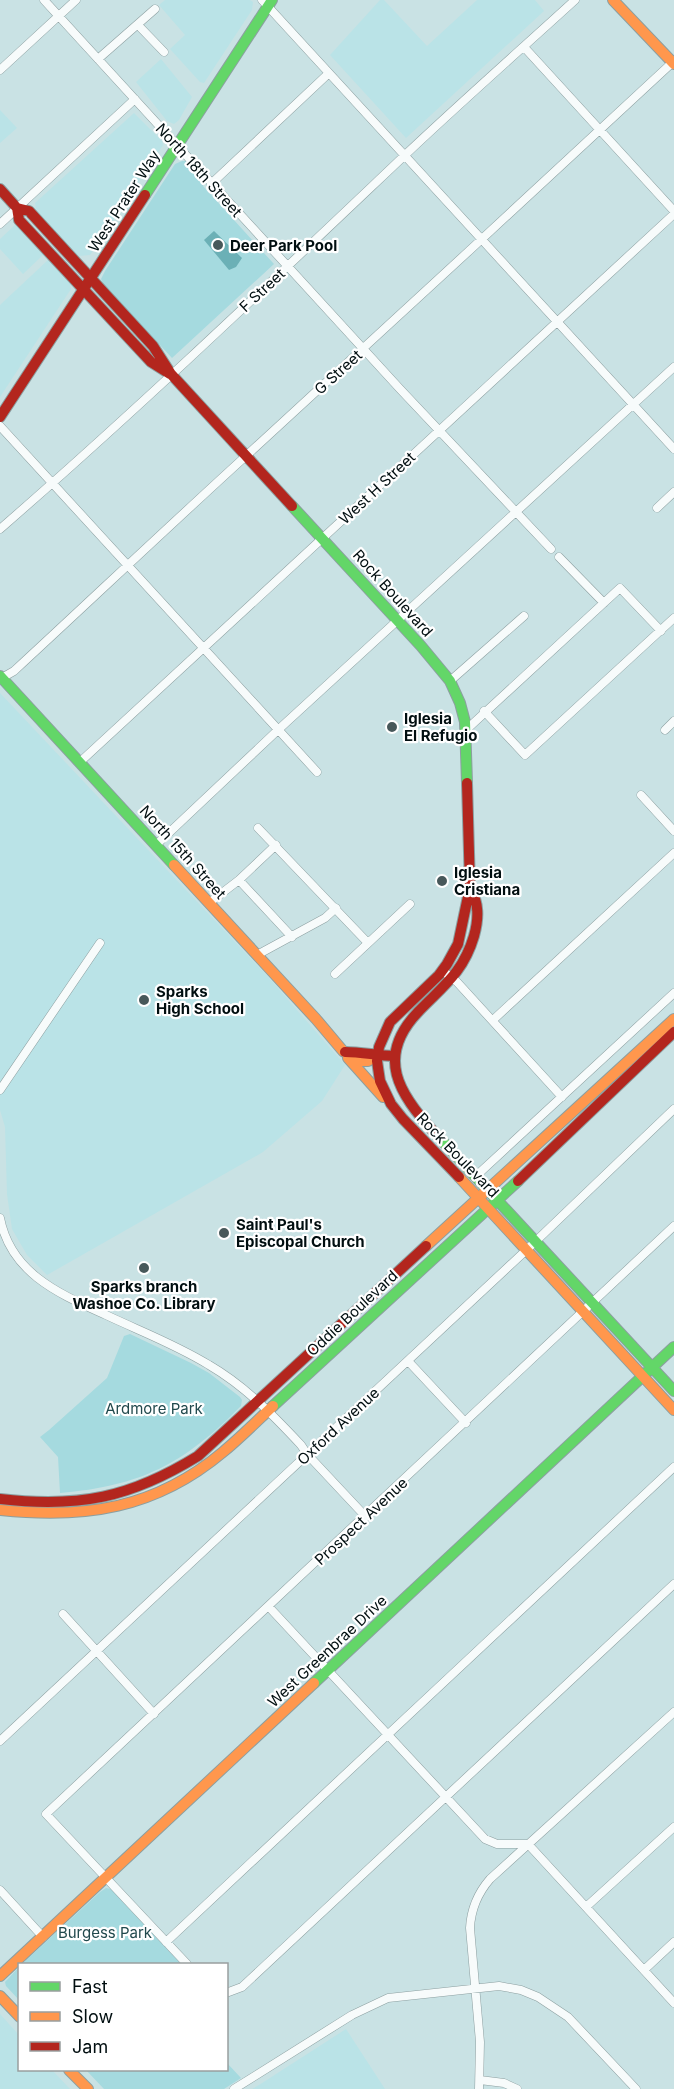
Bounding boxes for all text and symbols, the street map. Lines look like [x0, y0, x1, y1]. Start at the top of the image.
street label: North 18th Street [152, 119, 246, 221]
street label: West Prater Way [84, 146, 164, 255]
place label: Deer Park Pool [230, 236, 337, 255]
marker: Deer Park Pool [211, 238, 225, 252]
street label: F Street [235, 264, 289, 316]
street label: G Street [310, 346, 366, 398]
street label: West H Street [335, 448, 419, 528]
street label: Rock Boulevard [349, 546, 437, 640]
place label: Iglesia El Refugio [404, 709, 477, 745]
marker: Iglesia El Refugio [385, 720, 399, 734]
street label: North 15th Street [136, 801, 230, 903]
place label: Iglesia Cristiana [454, 863, 520, 899]
marker: Iglesia Cristiana [435, 874, 449, 888]
place label: Sparks High School [156, 982, 244, 1018]
marker: Sparks High School [137, 993, 151, 1007]
street label: Rock Boulevard [413, 1109, 503, 1201]
place label: Saint Paul's Episcopal Church [236, 1215, 365, 1251]
marker: Saint Paul's Episcopal Church [217, 1226, 231, 1240]
marker: Sparks branch Washoe Co. Library [137, 1261, 151, 1275]
street label: Oddie Boulevard [303, 1266, 401, 1360]
place label: Sparks branch Washoe Co. Library [72, 1277, 216, 1313]
street label: Oxford Avenue [293, 1383, 383, 1469]
park label: Ardmore Park [105, 1399, 204, 1418]
street label: Prospect Avenue [311, 1473, 411, 1569]
street label: West Greenbrae Drive [263, 1591, 391, 1711]
park label: Burgess Park [58, 1923, 153, 1942]
legend [18, 1963, 228, 2071]
text: Fast [72, 1976, 108, 1997]
text: Slow [72, 2006, 113, 2027]
text: Jam [72, 2036, 108, 2057]

